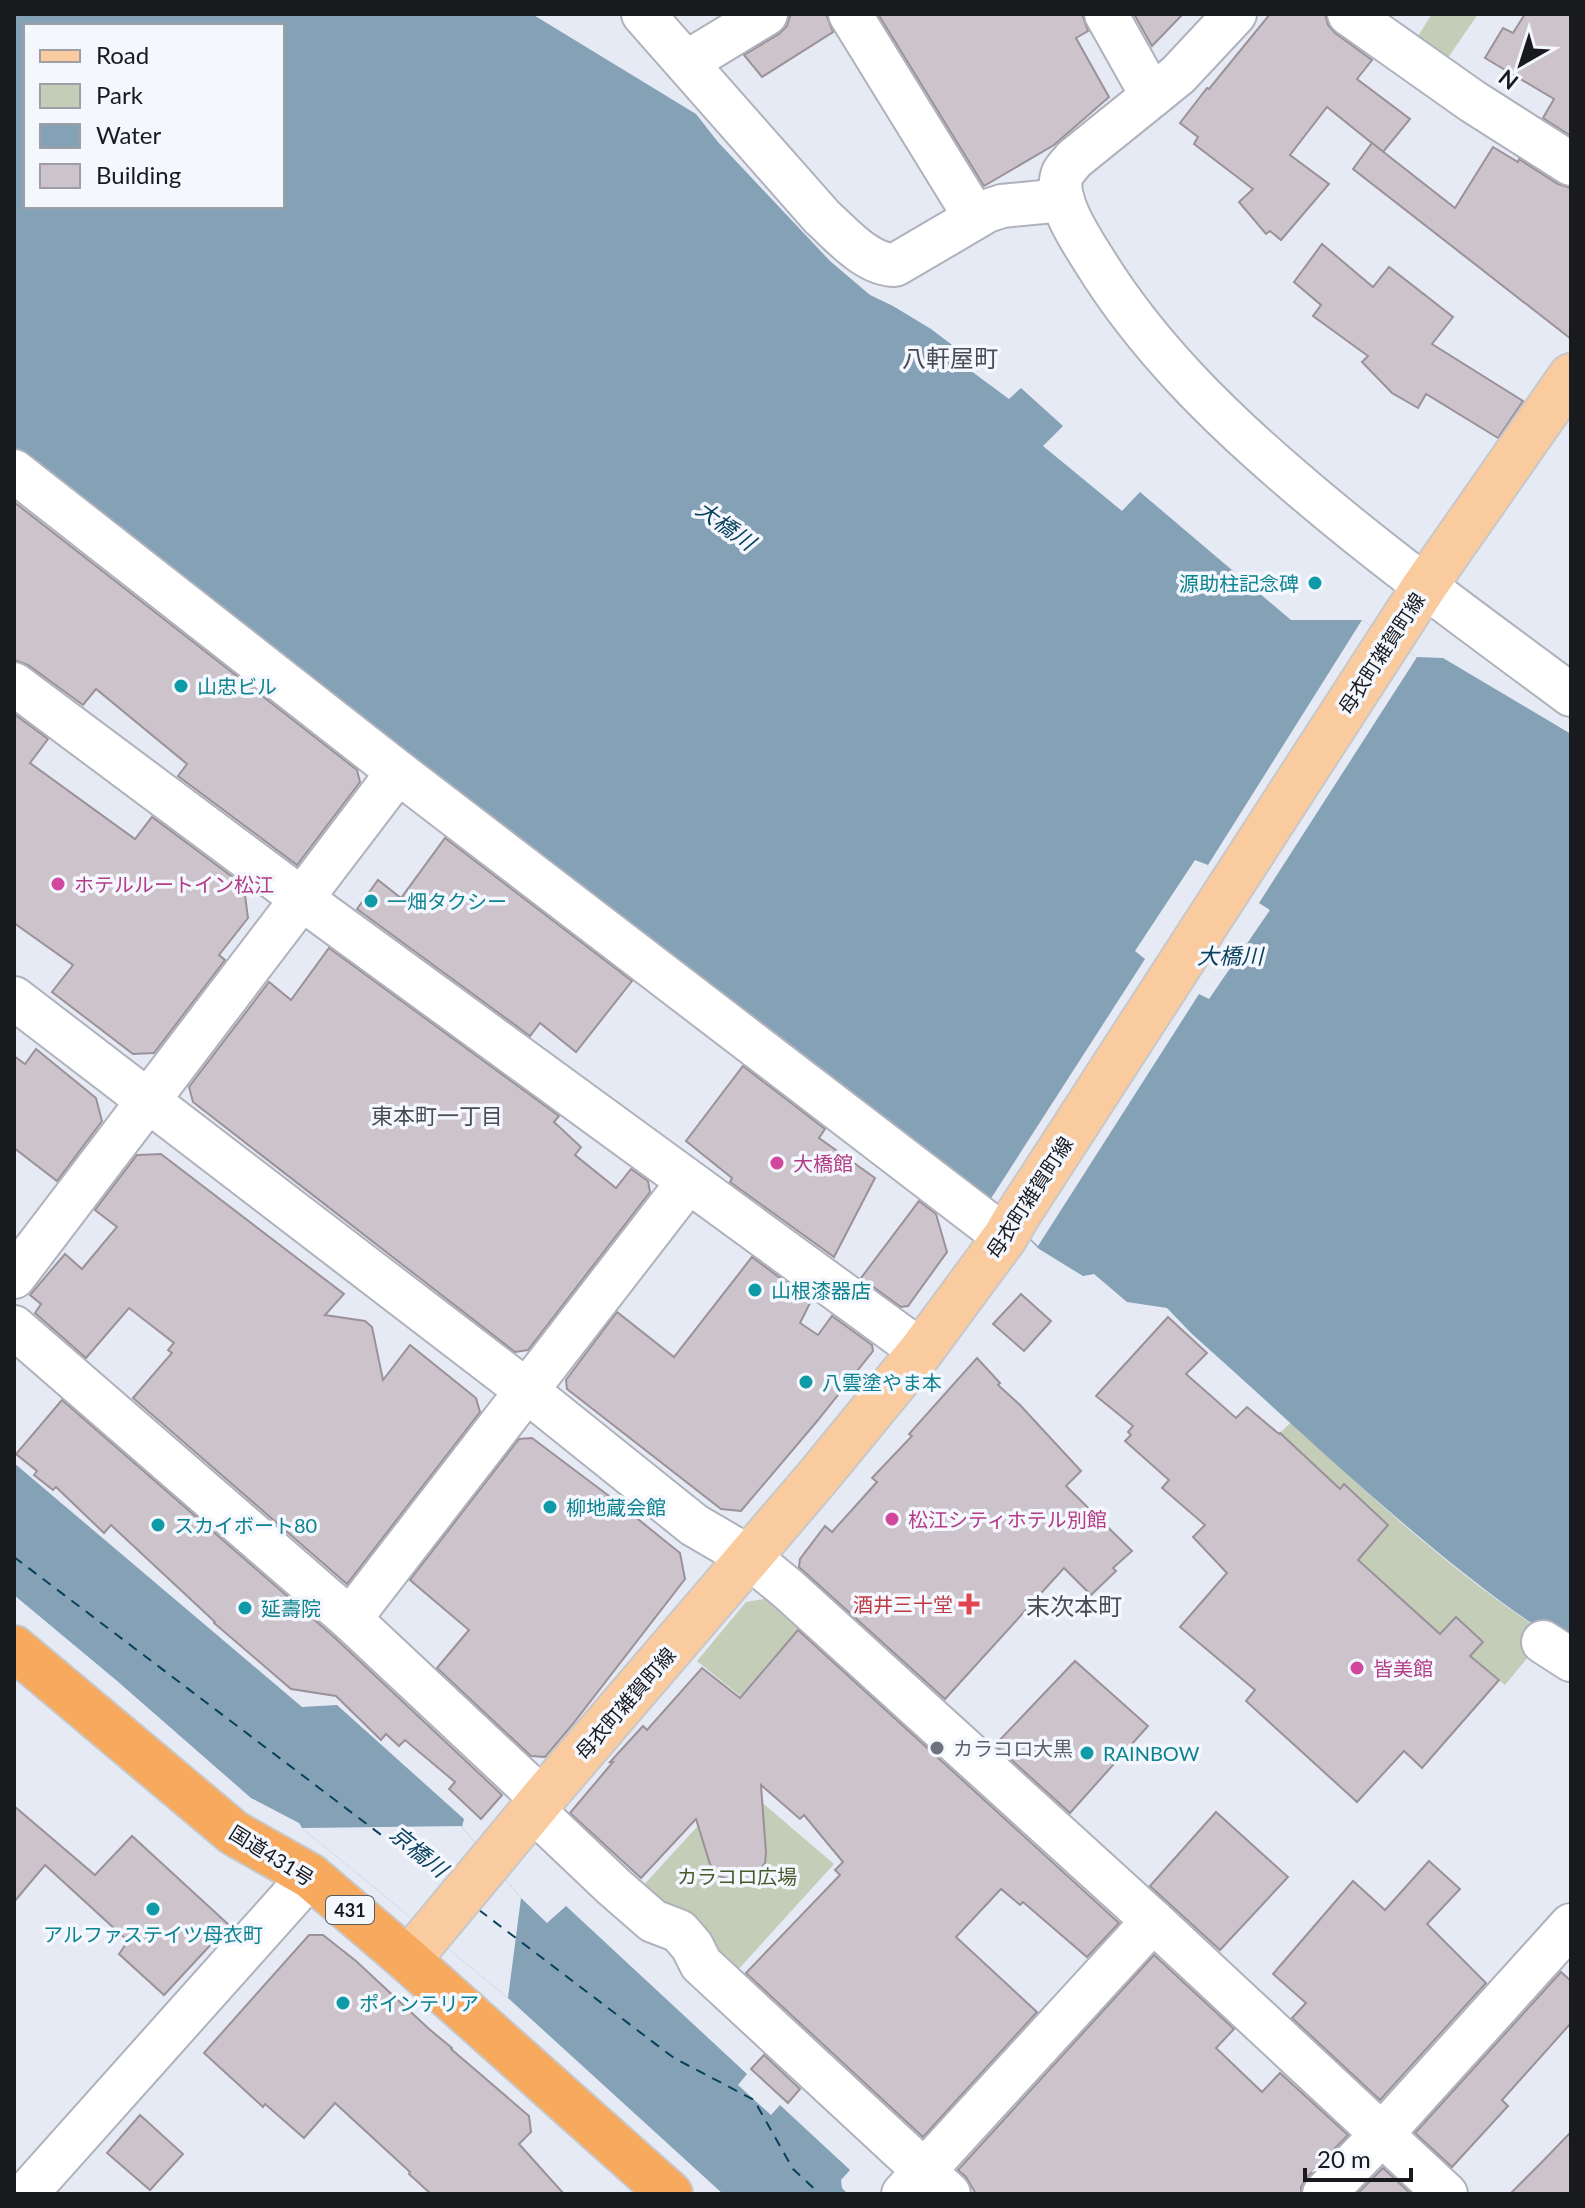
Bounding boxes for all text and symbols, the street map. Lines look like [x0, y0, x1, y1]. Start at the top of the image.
legend [24, 24, 284, 208]
north arrow [1481, 24, 1561, 104]
text: Road [96, 40, 149, 69]
text: N [1493, 64, 1523, 96]
text: Park [96, 80, 144, 109]
text: Water [96, 120, 161, 149]
text: Building [96, 160, 181, 189]
district label: 八軒屋町 [902, 343, 998, 372]
water label: 大橋川 [691, 495, 762, 556]
place label: 源助柱記念碑 [1179, 571, 1299, 595]
marker: 源助柱記念碑 [1306, 574, 1324, 592]
street label: 母衣町雑賀町線 [1333, 588, 1429, 718]
place label: 山忠ビル [197, 674, 277, 698]
marker: 山忠ビル [172, 677, 190, 695]
place label: ホテルルートイン松江 [74, 872, 274, 896]
marker: ホテルルートイン松江 [49, 875, 67, 893]
place label: 一畑タクシー [387, 889, 507, 913]
marker: 一畑タクシー [362, 892, 380, 910]
water label: 大橋川 [1197, 942, 1265, 969]
district label: 東本町一丁目 [371, 1102, 503, 1129]
street label: 母衣町雑賀町線 [981, 1132, 1077, 1262]
place label: 大橋館 [793, 1151, 853, 1175]
marker: 大橋館 [768, 1154, 786, 1172]
place label: 山根漆器店 [771, 1278, 871, 1302]
marker: 山根漆器店 [746, 1281, 764, 1299]
place label: 八雲塗やま本 [822, 1370, 942, 1394]
marker: 八雲塗やま本 [797, 1373, 815, 1391]
place label: 柳地蔵会館 [566, 1495, 666, 1519]
marker: 柳地蔵会館 [541, 1498, 559, 1516]
place label: 松江シティホテル別館 [908, 1507, 1107, 1531]
marker: 松江シティホテル別館 [883, 1510, 901, 1528]
place label: スカイボート80 [174, 1513, 317, 1537]
marker: スカイボート80 [149, 1516, 167, 1534]
district label: 末次本町 [1026, 1591, 1122, 1620]
place label: 酒井三十堂 [853, 1592, 953, 1616]
marker: 酒井三十堂 [960, 1595, 978, 1613]
place label: 延壽院 [261, 1596, 321, 1620]
marker: 延壽院 [236, 1599, 254, 1617]
street label: 母衣町雑賀町線 [570, 1642, 680, 1764]
place label: 皆美館 [1373, 1656, 1433, 1680]
marker: 皆美館 [1348, 1659, 1366, 1677]
place label: カラコロ大黒 [953, 1736, 1073, 1760]
marker: カラコロ大黒 [928, 1739, 946, 1757]
place label: RAINBOW [1103, 1741, 1200, 1765]
marker: RAINBOW [1078, 1744, 1096, 1762]
street label: 国道431号 [225, 1820, 319, 1890]
water label: 京橋川 [385, 1820, 455, 1884]
park label: カラコロ広場 [677, 1864, 797, 1888]
road number: 431 [326, 1896, 374, 1924]
marker: アルファステイツ母衣町 [144, 1900, 162, 1918]
place label: アルファステイツ母衣町 [43, 1922, 263, 1946]
place label: ポインテリア [359, 1991, 479, 2015]
marker: ポインテリア [334, 1994, 352, 2012]
scale bar [1305, 2132, 1411, 2182]
text: 20 m [1317, 2144, 1371, 2173]

